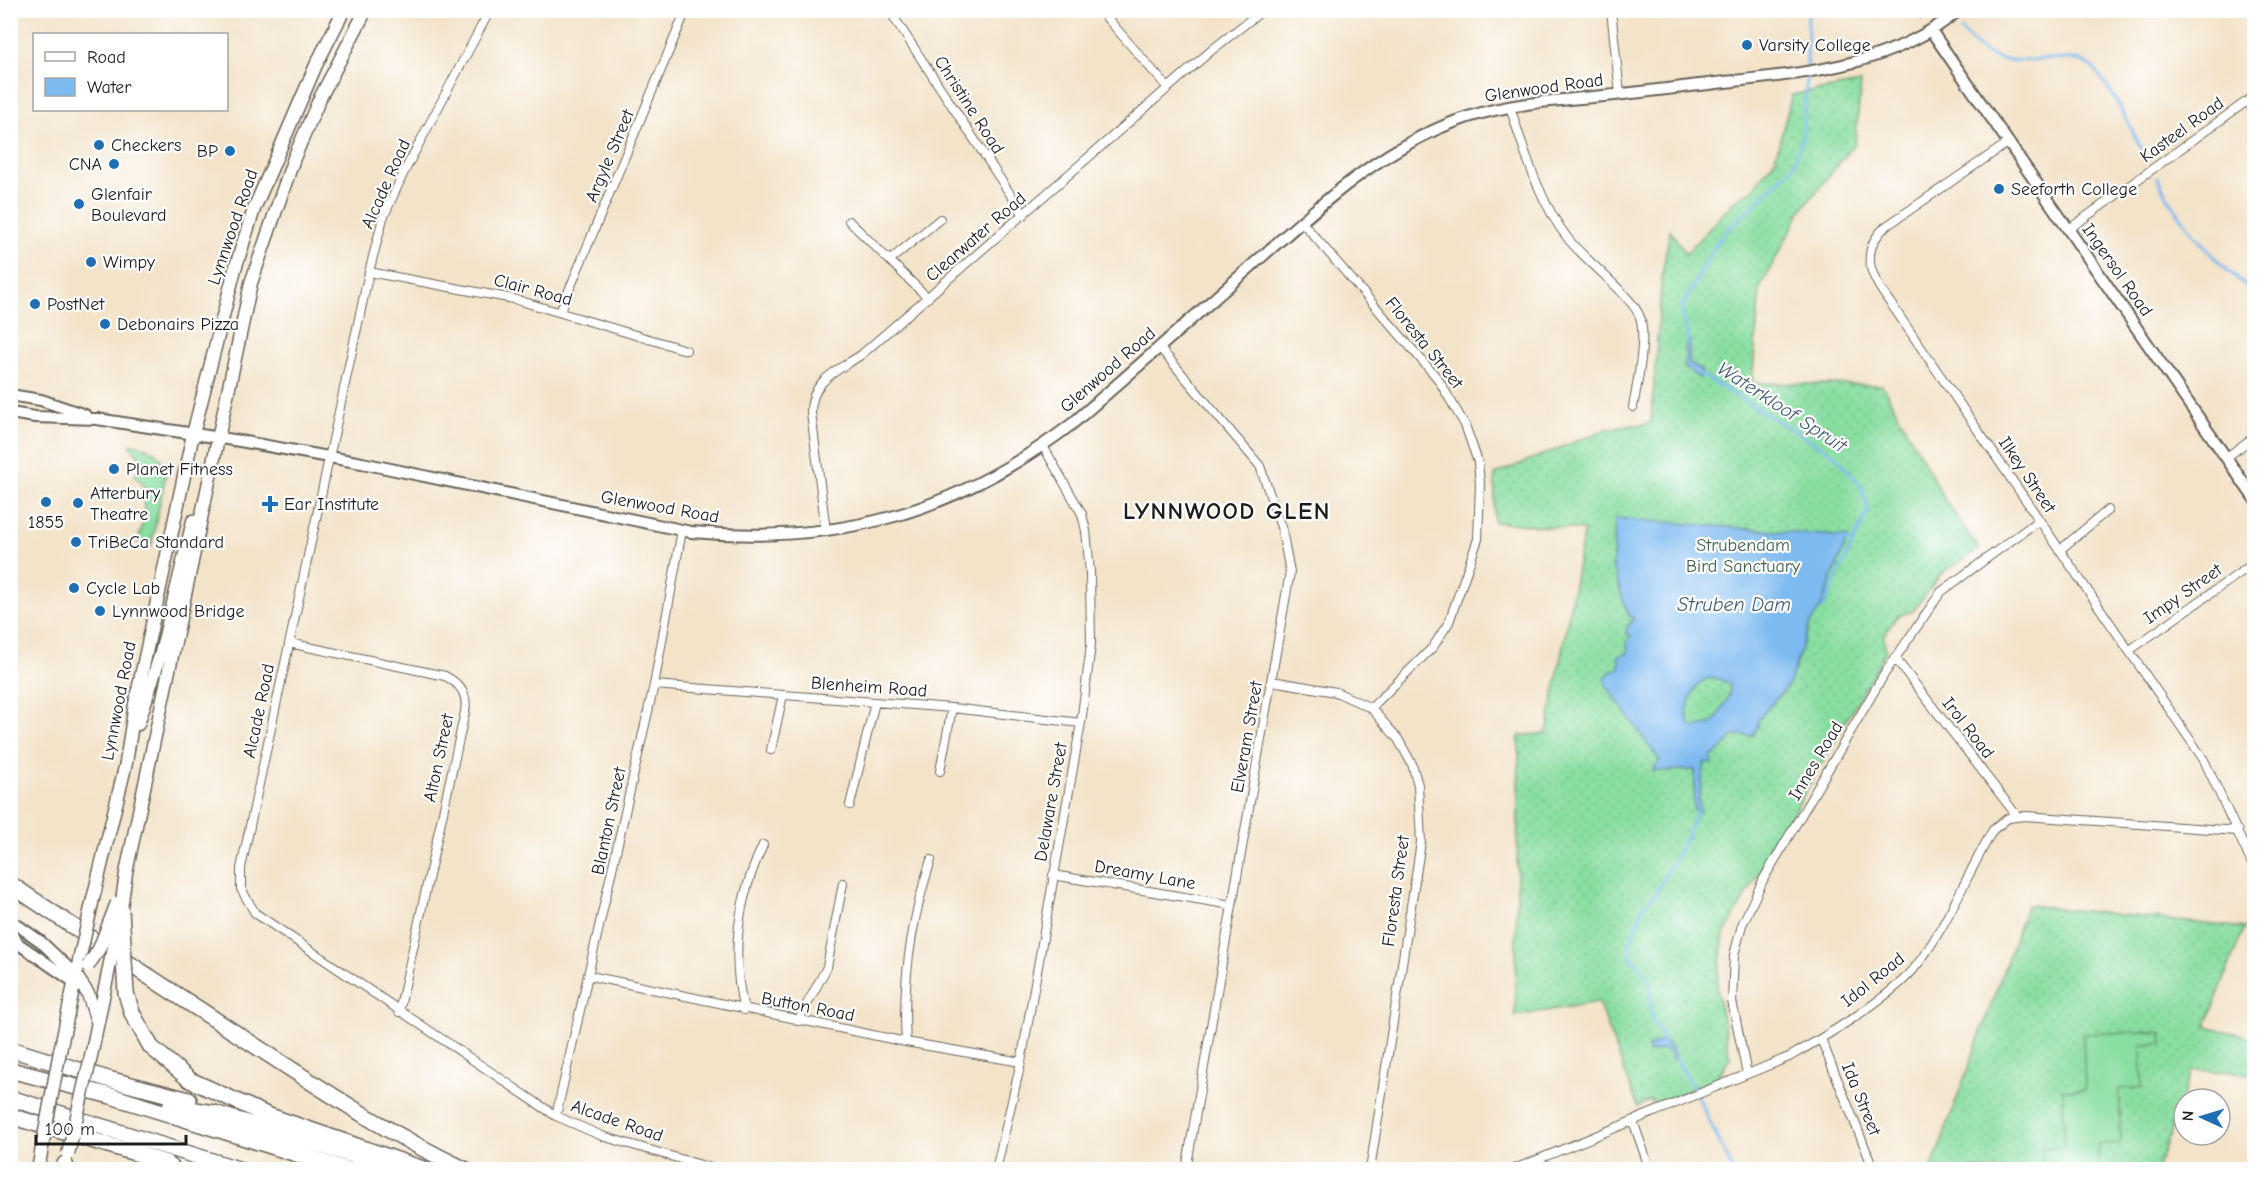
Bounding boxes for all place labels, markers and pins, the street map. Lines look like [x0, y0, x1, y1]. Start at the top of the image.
place label: Varsity College [1759, 35, 1871, 56]
marker: Varsity College [1740, 38, 1754, 52]
place label: Checkers [111, 135, 181, 156]
marker: Checkers [92, 138, 106, 152]
place label: BP [197, 141, 218, 162]
marker: BP [223, 144, 237, 158]
place label: CNA [69, 154, 102, 175]
marker: CNA [107, 157, 121, 171]
place label: Seeforth College [2011, 179, 2137, 200]
marker: Seeforth College [1992, 182, 2006, 196]
place label: Glenfair Boulevard [91, 184, 166, 226]
marker: Glenfair Boulevard [72, 197, 86, 211]
place label: Wimpy [103, 252, 156, 273]
marker: Wimpy [84, 255, 98, 269]
place label: PostNet [47, 294, 105, 315]
marker: PostNet [28, 297, 42, 311]
place label: Debonairs Pizza [117, 314, 239, 335]
marker: Debonairs Pizza [98, 317, 112, 331]
place label: Planet Fitness [126, 459, 233, 480]
marker: Planet Fitness [107, 462, 121, 476]
place label: Atterbury Theatre [90, 483, 161, 525]
place label: Ear Institute [284, 494, 379, 515]
marker: 1855 [39, 495, 53, 509]
marker: Ear Institute [261, 495, 279, 513]
marker: Atterbury Theatre [71, 496, 85, 510]
place label: 1855 [28, 512, 64, 533]
place label: TriBeCa Standard [88, 532, 224, 553]
marker: TriBeCa Standard [69, 535, 83, 549]
place label: Cycle Lab [86, 578, 160, 599]
marker: Cycle Lab [67, 581, 81, 595]
place label: Lynnwood Bridge [112, 601, 244, 622]
marker: Lynnwood Bridge [93, 604, 107, 618]

